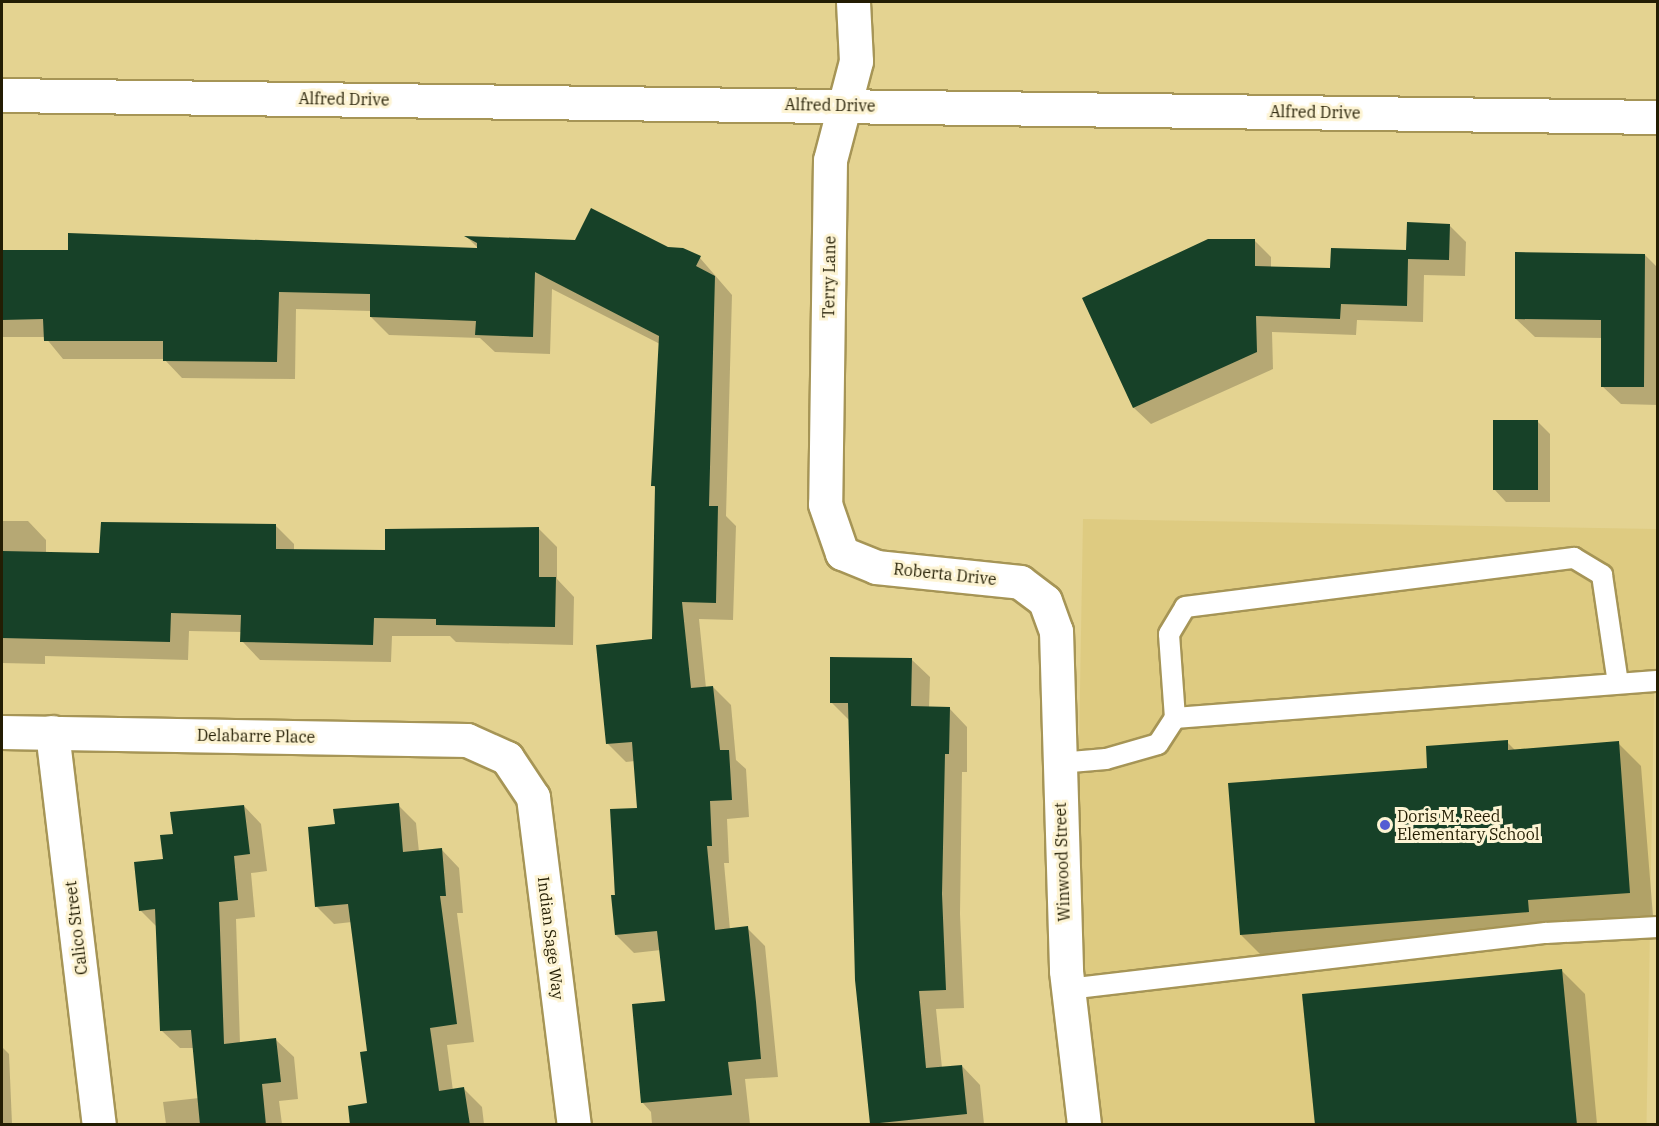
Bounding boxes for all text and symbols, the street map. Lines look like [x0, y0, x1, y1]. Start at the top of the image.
street label: Alfred Drive [298, 89, 390, 109]
street label: Alfred Drive [784, 95, 876, 115]
street label: Alfred Drive [1269, 102, 1361, 122]
street label: Terry Lane [819, 236, 839, 318]
street label: Roberta Drive [892, 559, 998, 589]
street label: Delabarre Place [197, 725, 315, 747]
street label: Winwood Street [1050, 802, 1074, 922]
place label: Doris M. Reed Elementary School [1397, 806, 1540, 844]
marker: Doris M. Reed Elementary School [1378, 818, 1392, 832]
street label: Indian Sage Way [534, 875, 568, 1001]
street label: Calico Street [61, 880, 91, 976]

